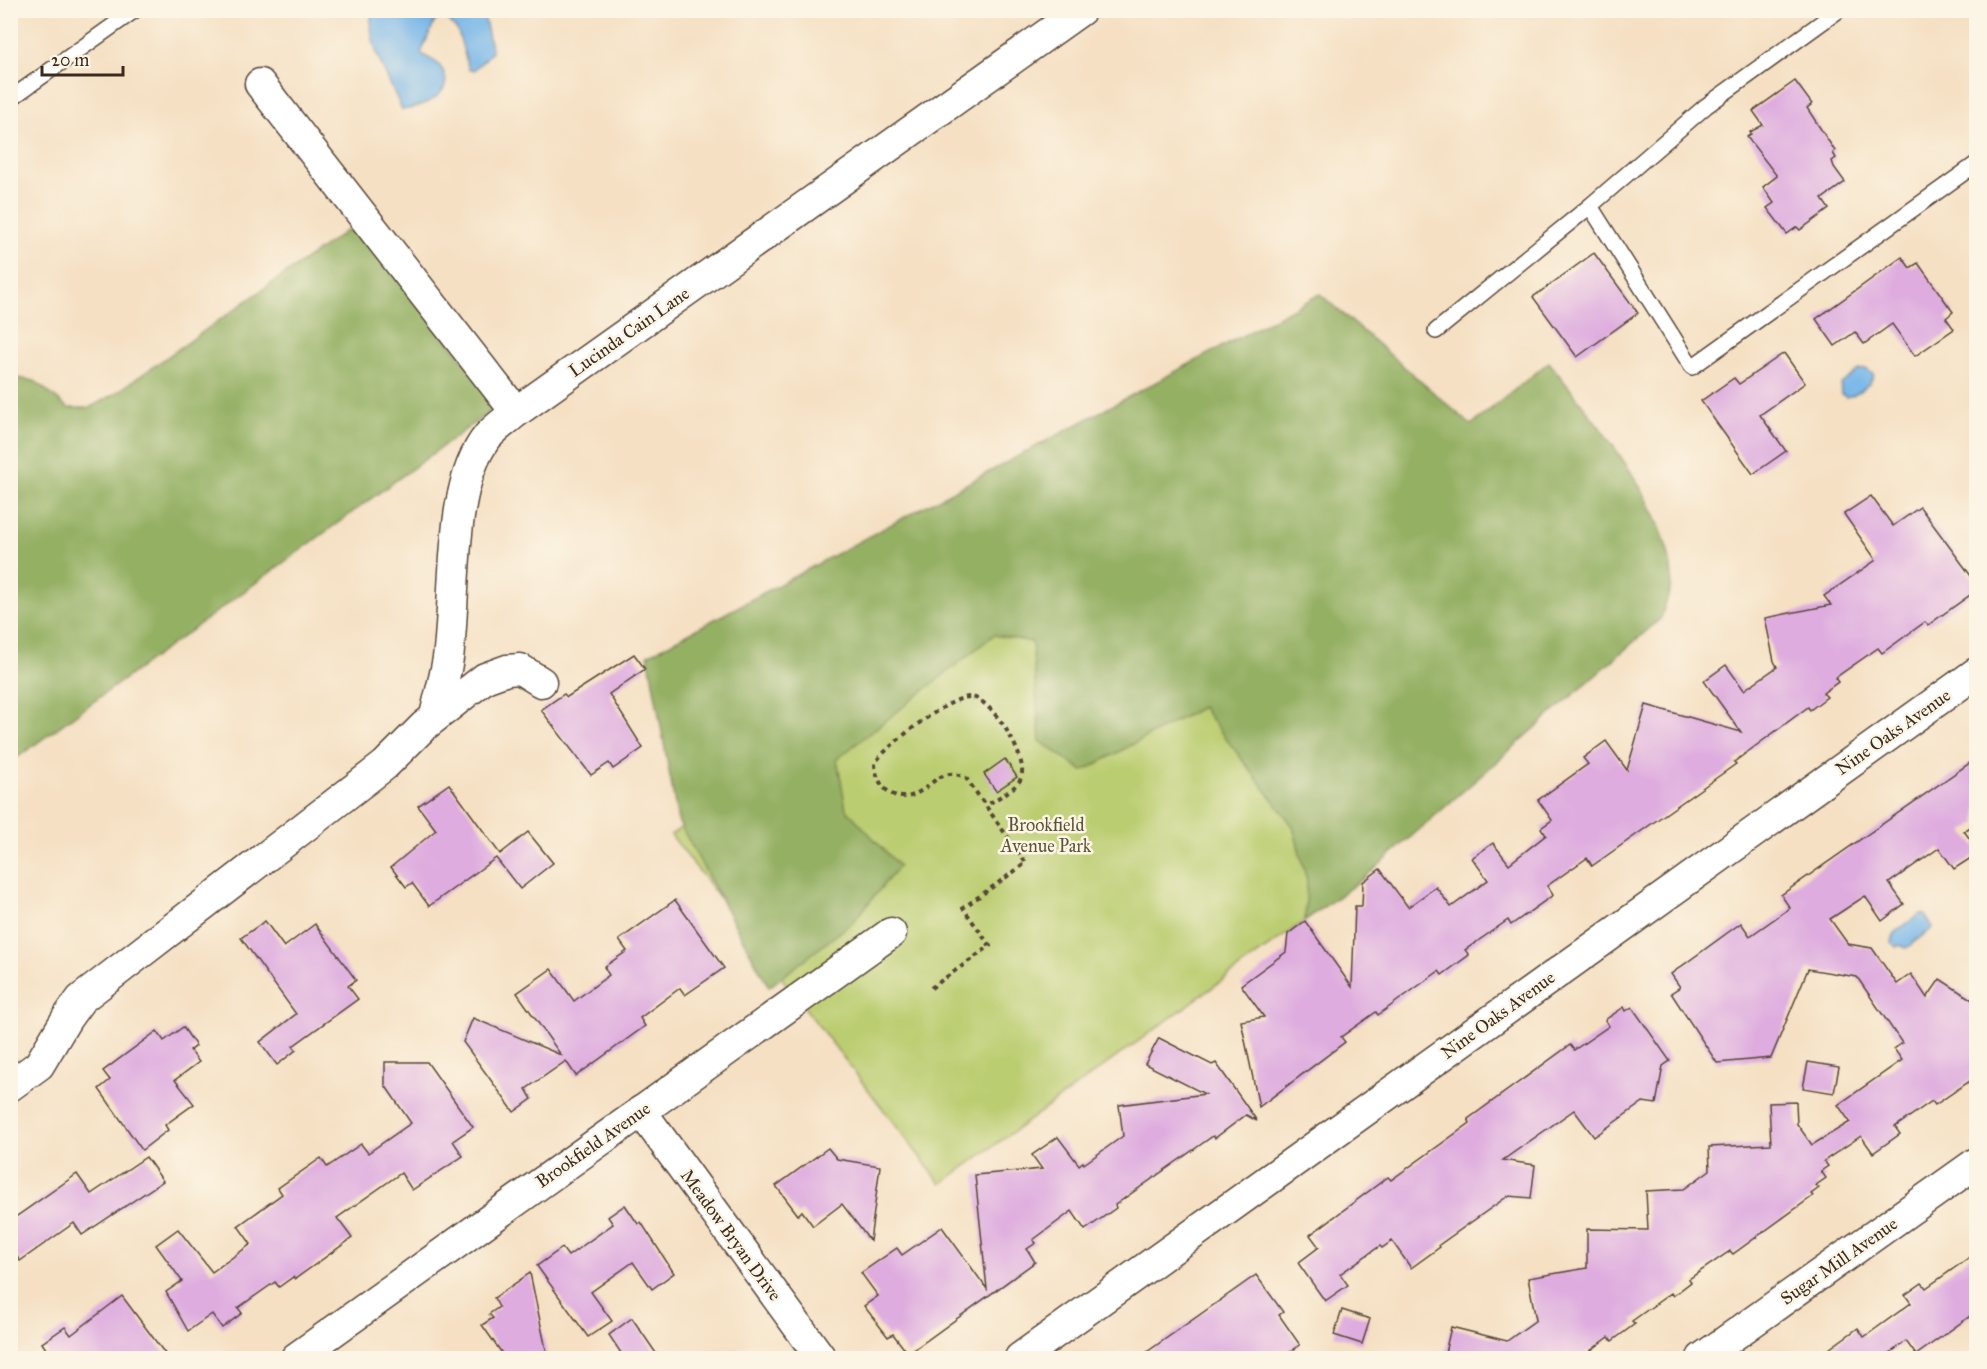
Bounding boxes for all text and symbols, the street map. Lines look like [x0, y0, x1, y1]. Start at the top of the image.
scale bar [42, 39, 123, 77]
text: 20 m [51, 49, 89, 71]
street label: Lucinda Cain Lane [564, 282, 694, 382]
street label: Nine Oaks Avenue [1831, 684, 1955, 780]
park label: Brookfield Avenue Park [1000, 814, 1092, 857]
street label: Nine Oaks Avenue [1437, 966, 1559, 1064]
street label: Brookfield Avenue [531, 1097, 655, 1193]
street label: Meadow Bryan Drive [676, 1165, 786, 1305]
street label: Sugar Mill Avenue [1776, 1212, 1902, 1310]

